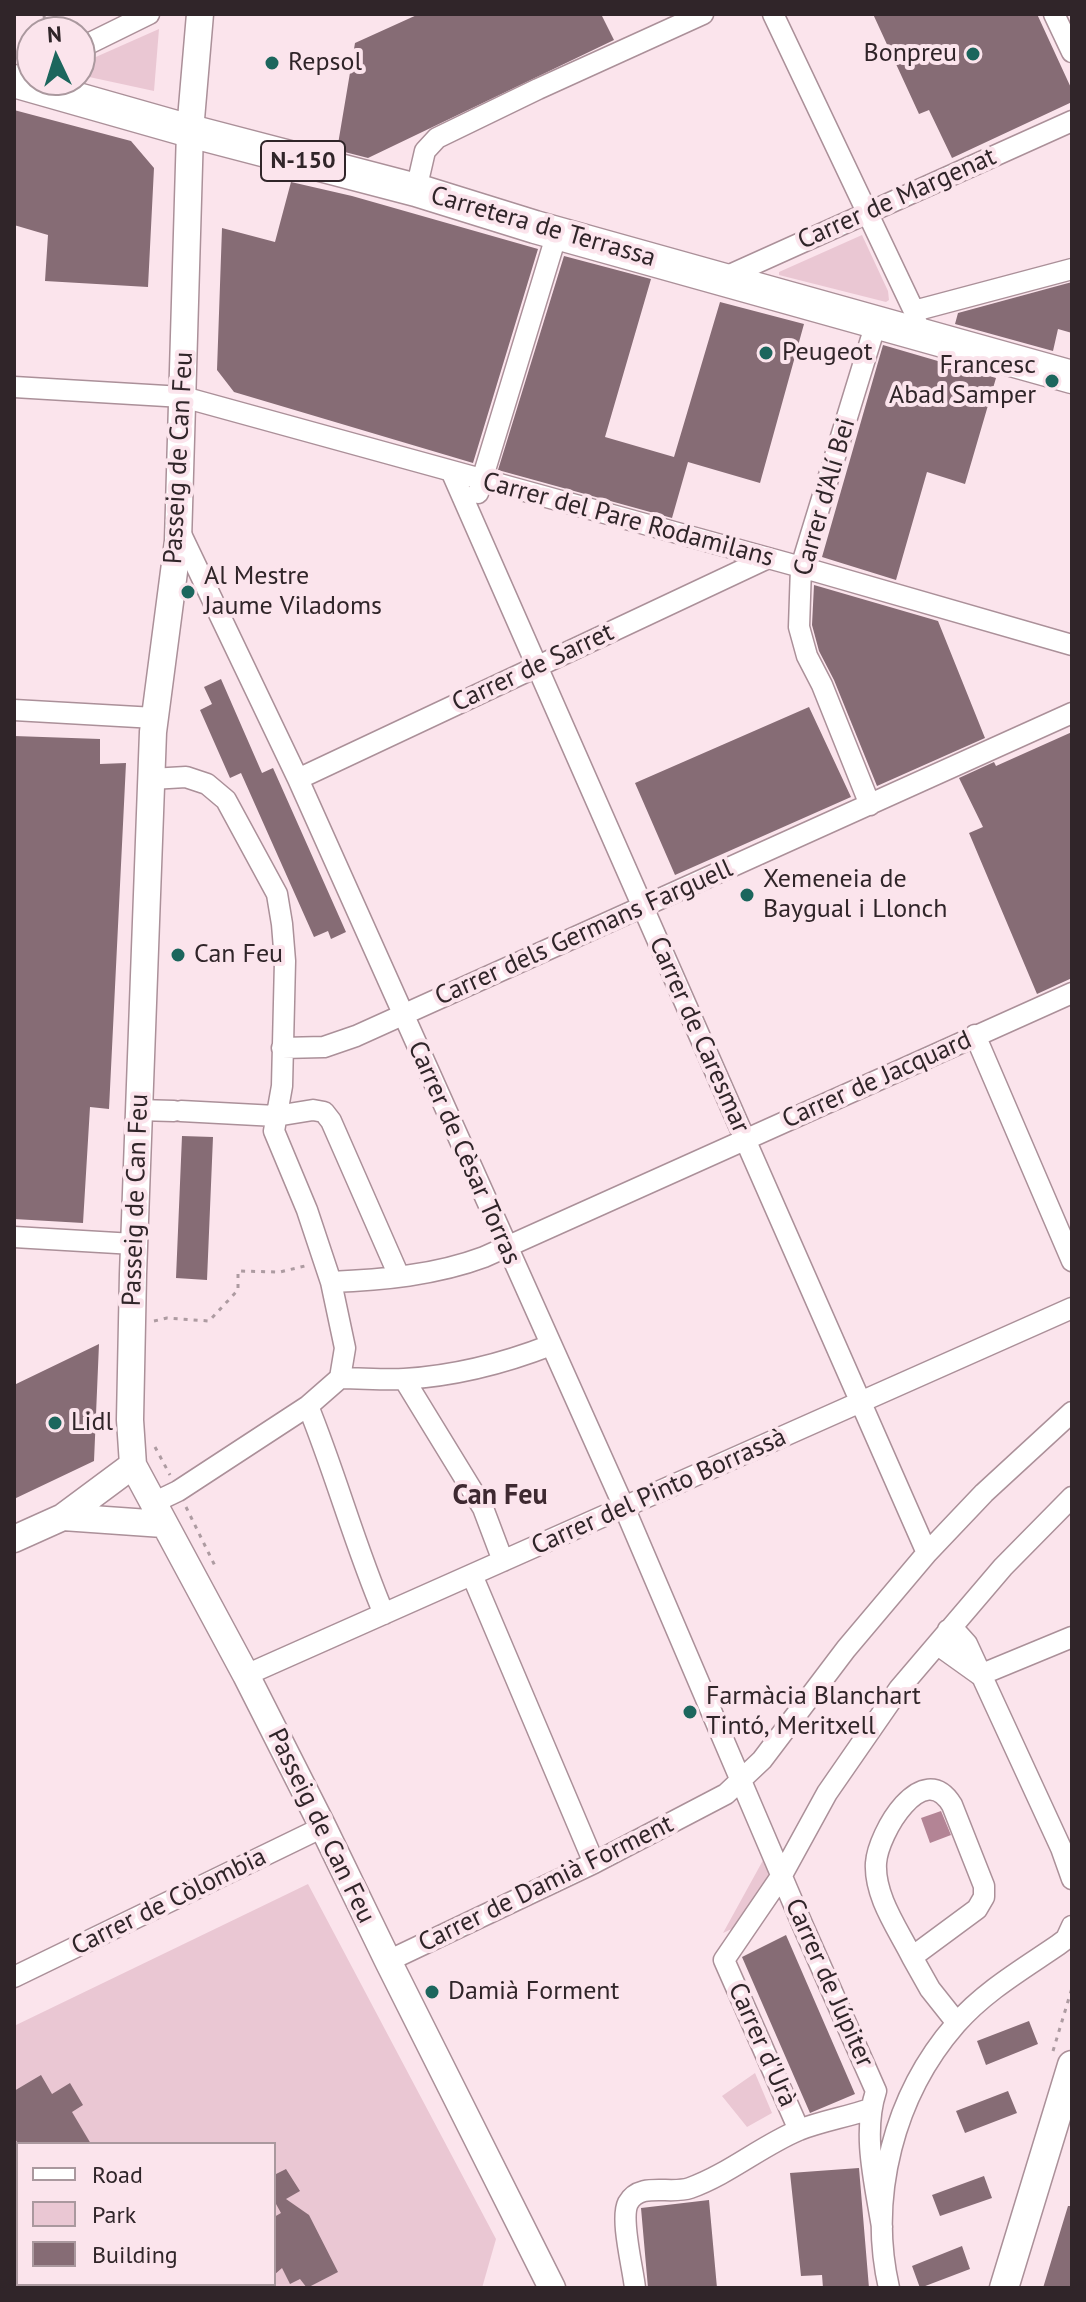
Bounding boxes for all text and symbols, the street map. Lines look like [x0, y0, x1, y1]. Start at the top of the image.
north arrow [16, 16, 96, 96]
text: N [46, 20, 63, 49]
place label: Bonpreu [864, 38, 957, 70]
marker: Bonpreu [964, 45, 982, 63]
place label: Repsol [288, 47, 362, 79]
marker: Repsol [263, 54, 281, 72]
road number: N-150 [261, 141, 345, 181]
street label: Carrer de Margenat [793, 141, 1001, 257]
street label: Carretera de Terrassa [427, 180, 659, 274]
place label: Peugeot [782, 337, 872, 369]
marker: Peugeot [757, 344, 775, 362]
place label: Francesc Abad Samper [889, 350, 1036, 412]
street label: Passeig de Can Feu [158, 351, 200, 565]
marker: Francesc Abad Samper [1043, 372, 1061, 390]
street label: Carrer d'Alí Bei [788, 415, 862, 579]
street label: Carrer del Pare Rodamilans [479, 466, 777, 574]
place label: Al Mestre Jaume Viladoms [204, 561, 382, 622]
marker: Al Mestre Jaume Viladoms [179, 583, 197, 601]
street label: Carrer de Sarret [447, 617, 619, 719]
street label: Carrer dels Germans Farguell [430, 853, 738, 1013]
place label: Xemeneia de Baygual i Llonch [763, 864, 947, 926]
marker: Xemeneia de Baygual i Llonch [738, 886, 756, 904]
street label: Carrer de Caresmar [642, 932, 756, 1138]
place label: Can Feu [194, 939, 283, 971]
marker: Can Feu [169, 946, 187, 964]
street label: Carrer de Jacquard [778, 1024, 976, 1136]
street label: Carrer de Cèsar Torras [401, 1036, 527, 1270]
street label: Passeig de Can Feu [117, 1093, 155, 1307]
place label: Lidl [71, 1407, 113, 1439]
marker: Lidl [46, 1414, 64, 1432]
street label: Carrer del Pinto Borrassà [527, 1422, 791, 1562]
district label: Can Feu [452, 1479, 548, 1513]
place label: Farmàcia Blanchart Tintó, Meritxell [706, 1681, 921, 1742]
marker: Farmàcia Blanchart Tintó, Meritxell [681, 1703, 699, 1721]
street label: Passeig de Can Feu [260, 1724, 382, 1928]
street label: Carrer de Damià Forment [414, 1809, 678, 1959]
street label: Carrer de Còlombia [67, 1841, 271, 1963]
street label: Carrer de Júpiter [778, 1894, 880, 2072]
place label: Damià Forment [448, 1976, 619, 2008]
street label: Carrer d'Urà [721, 1978, 803, 2112]
marker: Damià Forment [423, 1983, 441, 2001]
legend [16, 2142, 276, 2286]
text: Road [92, 2159, 143, 2190]
text: Park [92, 2199, 136, 2230]
text: Building [92, 2239, 178, 2270]

